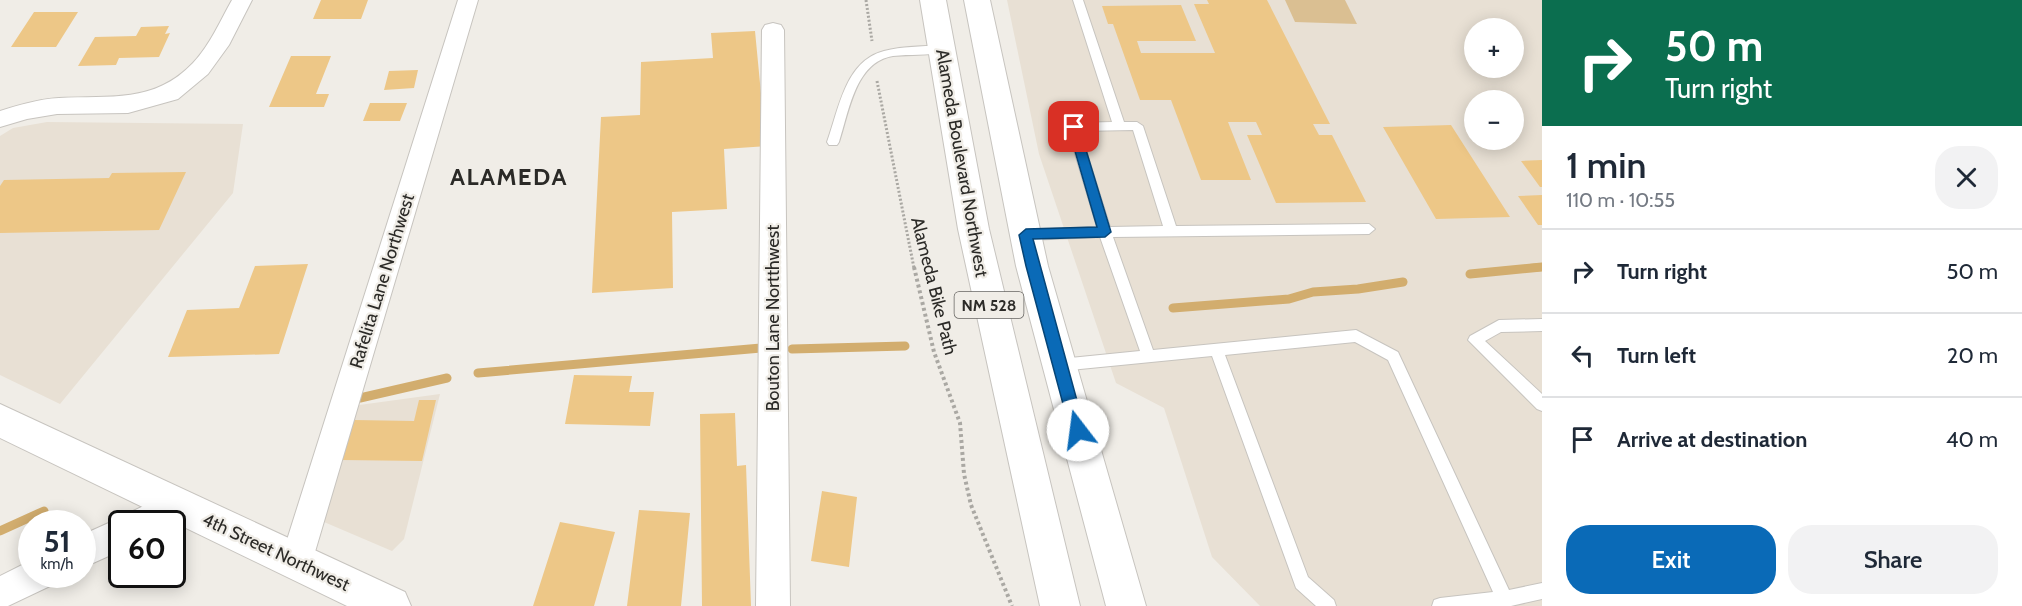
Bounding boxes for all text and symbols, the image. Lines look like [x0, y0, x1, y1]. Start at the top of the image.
map controls [1464, 18, 1524, 150]
button: + [1464, 18, 1524, 78]
text: 50 m [1665, 20, 1763, 72]
icon: right [1566, 24, 1644, 102]
street label: Alameda Boulevard Northwest [931, 47, 993, 279]
text: Turn right [1665, 72, 1772, 105]
button: − [1464, 90, 1524, 150]
pin [1048, 101, 1099, 152]
icon: arrive [1057, 110, 1090, 143]
text: 1 min [1566, 143, 1646, 187]
button: close [1935, 146, 1998, 209]
district label: ALAMEDA [450, 162, 568, 191]
text: 110 m · 10:55 [1566, 188, 1675, 212]
street label: Rafelita Lane Northwest [345, 191, 419, 371]
street label: Alameda Bike Path [906, 215, 962, 357]
street label: Bouton Lane Nortthwest [762, 225, 784, 411]
icon: right [1566, 255, 1599, 288]
text: Turn right [1617, 258, 1707, 285]
text: 50 m [1946, 258, 1998, 285]
road number: NM 528 [954, 292, 1024, 318]
icon: left [1566, 339, 1599, 372]
text: Turn left [1617, 342, 1696, 369]
text: 20 m [1947, 342, 1998, 369]
position arrow [1046, 398, 1110, 462]
icon: arrive [1566, 423, 1599, 456]
text: Arrive at destination [1617, 426, 1807, 453]
text: 40 m [1946, 426, 1998, 453]
street label: 4th Street Northwest [199, 508, 353, 596]
speed limit sign: 60 [108, 510, 186, 588]
text: 51 [43, 523, 71, 560]
button: Exit [1566, 525, 1776, 594]
button: Share [1788, 525, 1998, 594]
text: km/h [41, 555, 73, 573]

